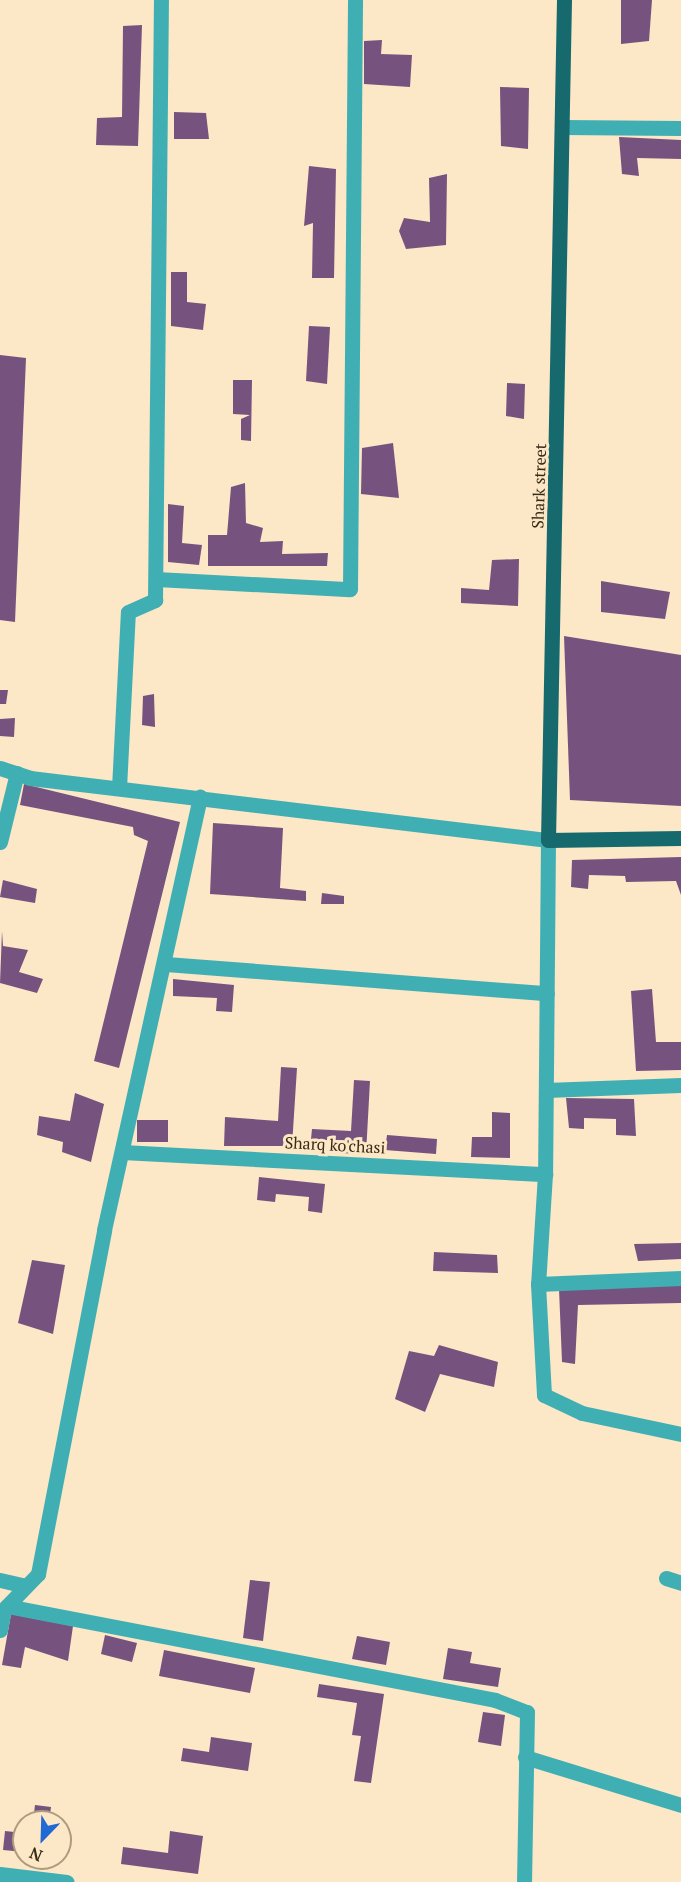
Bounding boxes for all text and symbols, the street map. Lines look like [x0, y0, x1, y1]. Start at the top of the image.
street label: Shark street [528, 443, 550, 529]
street label: Sharq ko'chasi [284, 1133, 386, 1157]
north arrow [12, 1810, 72, 1870]
text: N [26, 1842, 46, 1867]

